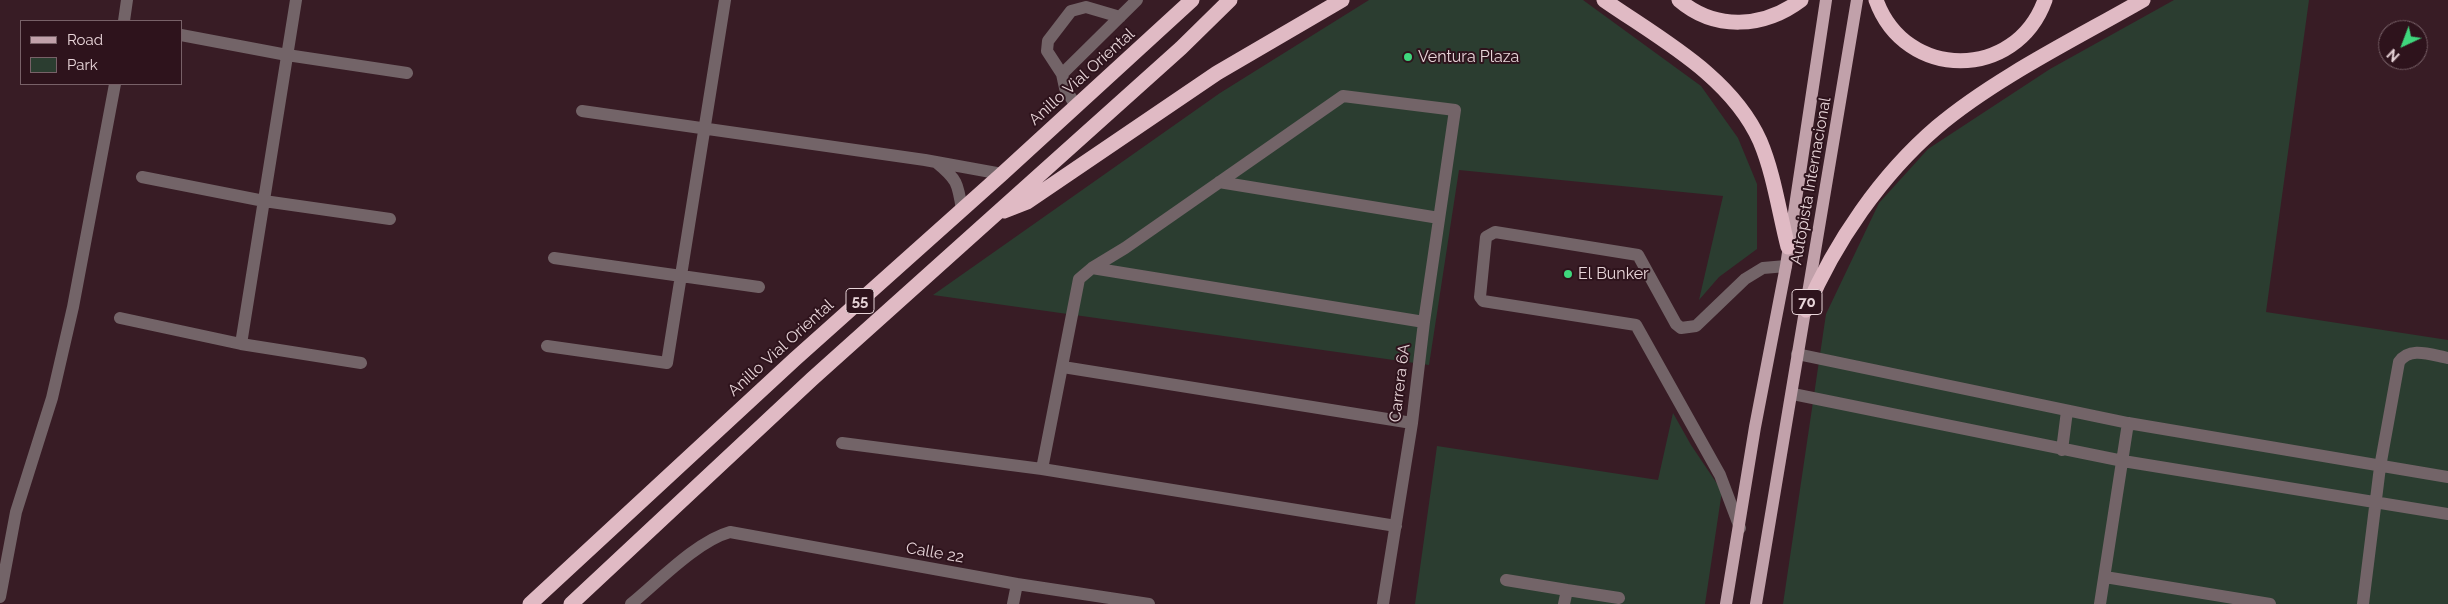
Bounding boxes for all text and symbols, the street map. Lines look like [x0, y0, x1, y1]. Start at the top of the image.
legend [20, 20, 182, 85]
north arrow [2378, 20, 2428, 70]
street label: Anillo Vial Oriental [1025, 25, 1139, 129]
text: Road [67, 31, 103, 49]
text: N [2384, 46, 2403, 65]
place label: Ventura Plaza [1418, 47, 1519, 67]
marker: Ventura Plaza [1402, 51, 1414, 63]
text: Park [67, 56, 98, 74]
street label: Autopista Internacional [1787, 96, 1835, 266]
place label: El Bunker [1578, 264, 1649, 284]
marker: El Bunker [1562, 268, 1574, 280]
road number: 55 [846, 288, 874, 314]
road number: 70 [1792, 290, 1822, 314]
street label: Anillo Vial Oriental [724, 296, 838, 400]
street label: Carrera 6A [1386, 343, 1414, 423]
street label: Calle 22 [905, 538, 965, 568]

